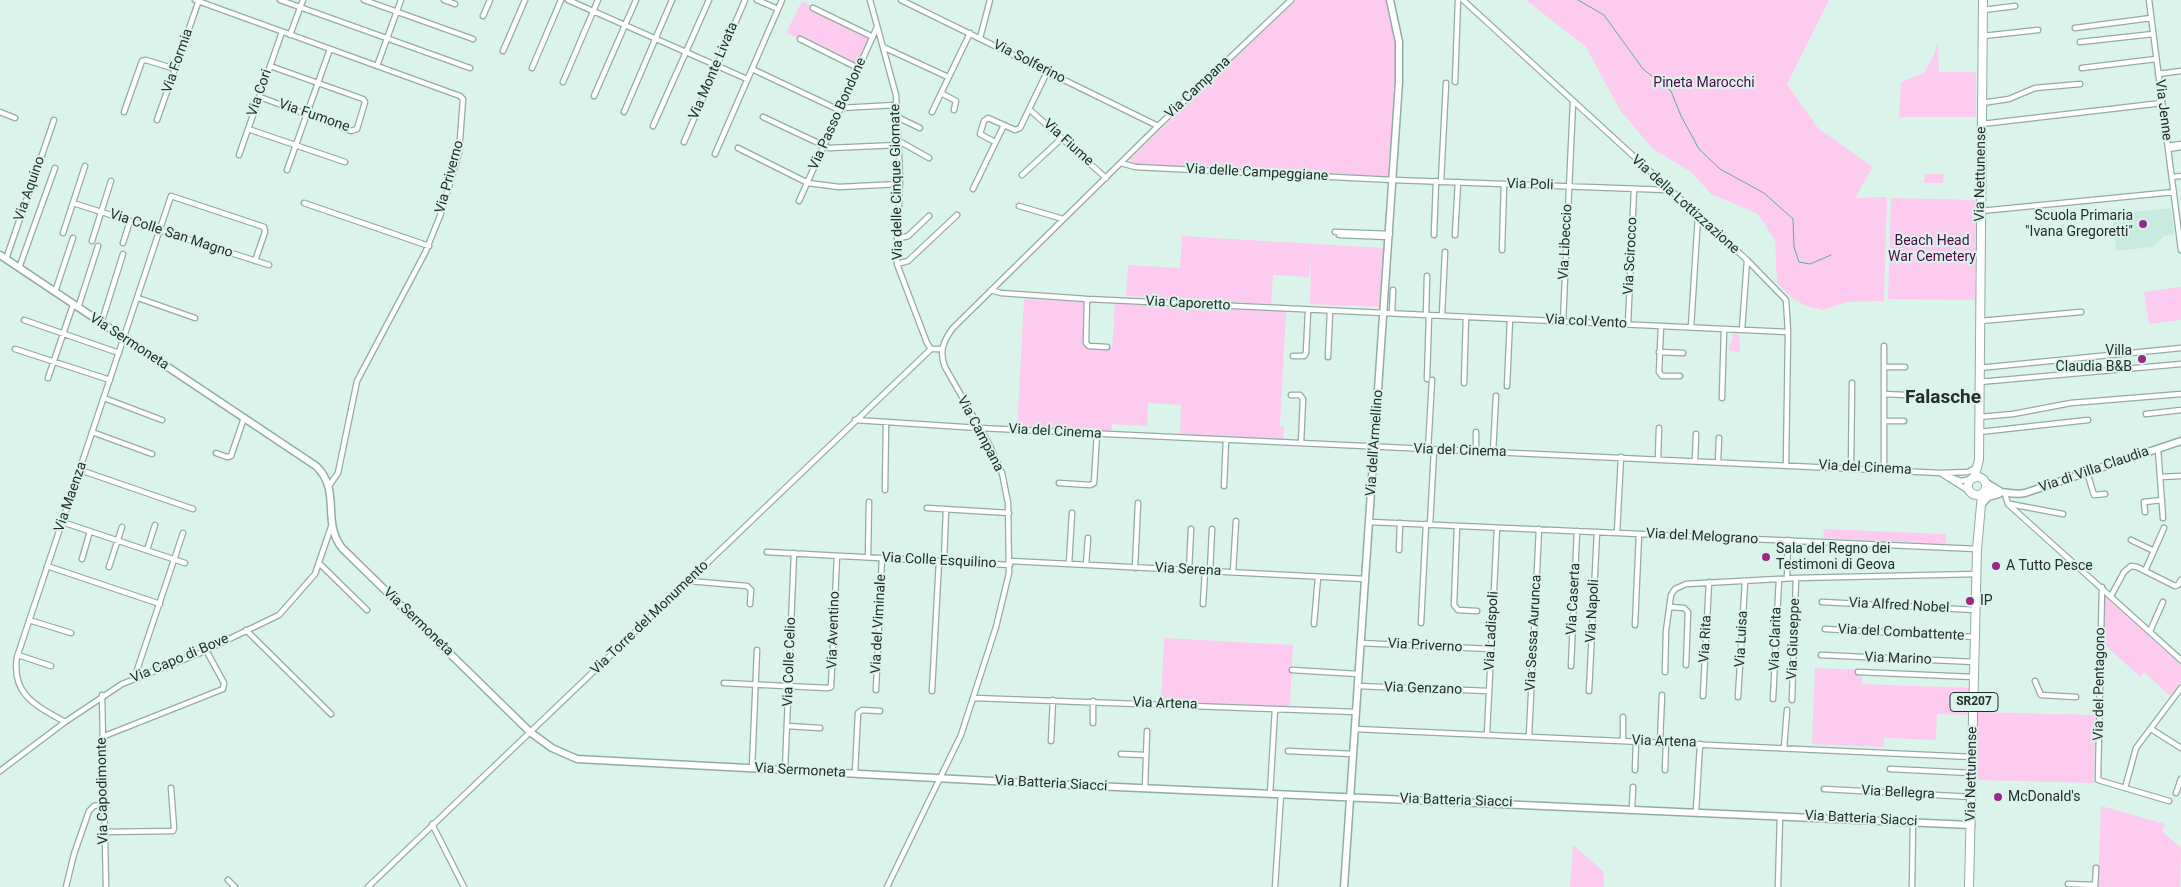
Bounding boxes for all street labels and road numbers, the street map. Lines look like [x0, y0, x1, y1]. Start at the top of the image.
street label: Via Monte Livata [686, 20, 742, 122]
street label: Via Formia [159, 27, 197, 95]
street label: Via Solferino [990, 37, 1068, 87]
street label: Via Campana [1162, 53, 1234, 123]
street label: Via Passo Bondone [806, 55, 870, 173]
street label: Via Cori [244, 67, 276, 119]
street label: Via Jenne [2151, 78, 2175, 142]
street label: Via Fumone [276, 96, 352, 136]
street label: Via delle Cinque Giornate [887, 104, 907, 260]
street label: Via Fiume [1039, 116, 1097, 170]
street label: Via Nettunense [1972, 126, 1990, 222]
street label: Via Priverno [432, 139, 468, 215]
street label: Via della Lottizzazione [1627, 152, 1743, 258]
street label: Via Aquino [11, 154, 49, 224]
street label: Via delle Campeggiane [1185, 161, 1329, 185]
street label: Via Poli [1506, 176, 1554, 194]
street label: Via Libeccio [1556, 204, 1576, 280]
street label: Via Colle San Magno [107, 206, 235, 262]
street label: Via Scirocco [1621, 217, 1641, 295]
street label: Via Caporetto [1145, 293, 1231, 315]
street label: Via Sermoneta [86, 310, 172, 374]
street label: Via col Vento [1545, 311, 1627, 333]
street label: Via dell'Armellino [1363, 389, 1387, 497]
street label: Via Campana [953, 393, 1007, 475]
street label: Via del Cinema [1008, 421, 1102, 443]
street label: Via del Cinema [1413, 441, 1507, 461]
street label: Via di Villa Claudia [2037, 443, 2151, 497]
street label: Via del Cinema [1818, 457, 1912, 479]
street label: Via Maenza [51, 460, 91, 534]
street label: Via del Melograno [1645, 526, 1759, 548]
street label: Via Colle Esquilino [881, 550, 997, 572]
street label: Via Torre del Monumento [588, 557, 712, 679]
street label: Via Serena [1154, 560, 1222, 580]
street label: Via Caserta [1564, 563, 1584, 635]
street label: Via del Viminale [868, 574, 890, 674]
street label: Via Sessa Aurunca [1523, 574, 1545, 692]
street label: Via Napoli [1583, 579, 1603, 643]
street label: Via Sermoneta [379, 584, 457, 660]
street label: Via Aventino [824, 591, 844, 669]
street label: Via Ladispoli [1482, 591, 1502, 671]
street label: Via Alfred Nobel [1848, 595, 1950, 617]
street label: Via Giuseppe [1784, 598, 1804, 680]
street label: Via Clarita [1766, 607, 1786, 671]
street label: Via Luisa [1732, 610, 1752, 668]
street label: Via Rita [1696, 615, 1716, 663]
street label: Via Colle Celio [780, 617, 800, 707]
street label: Via del Combattente [1837, 621, 1965, 645]
street label: Via del Pentagono [2091, 627, 2109, 741]
street label: Via Capo di Bove [128, 631, 232, 687]
street label: Via Priverno [1387, 636, 1463, 656]
street label: Via Marino [1864, 649, 1932, 669]
street label: Via Genzano [1384, 679, 1462, 699]
road number: SR207 [1950, 692, 1998, 712]
street label: Via Artena [1132, 694, 1198, 714]
street label: Via Nettunense [1963, 726, 1981, 822]
street label: Via Artena [1631, 732, 1697, 752]
street label: Via Capodimonte [94, 737, 112, 845]
street label: Via Sermoneta [754, 760, 846, 782]
street label: Via Batteria Siacci [994, 773, 1108, 795]
street label: Via Bellegra [1861, 783, 1935, 803]
street label: Via Batteria Siacci [1399, 791, 1513, 811]
street label: Via Batteria Siacci [1804, 808, 1918, 830]

